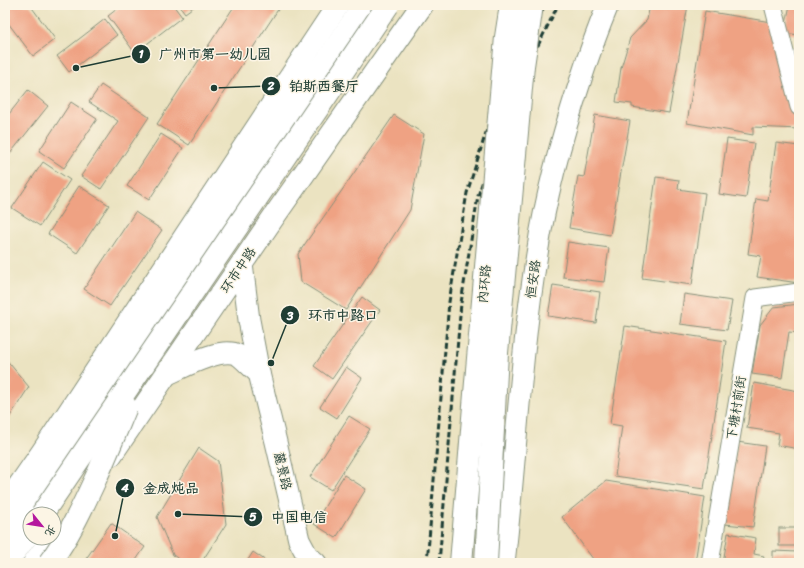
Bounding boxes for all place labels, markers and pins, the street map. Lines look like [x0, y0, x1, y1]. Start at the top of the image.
callout: 广州市第一幼儿园 [131, 41, 279, 67]
callout: 铂斯西餐厅 [261, 73, 367, 99]
callout: 环市中路口 [280, 302, 386, 328]
callout: 金成炖品 [115, 475, 207, 501]
callout: 中国电信 [243, 504, 335, 530]

